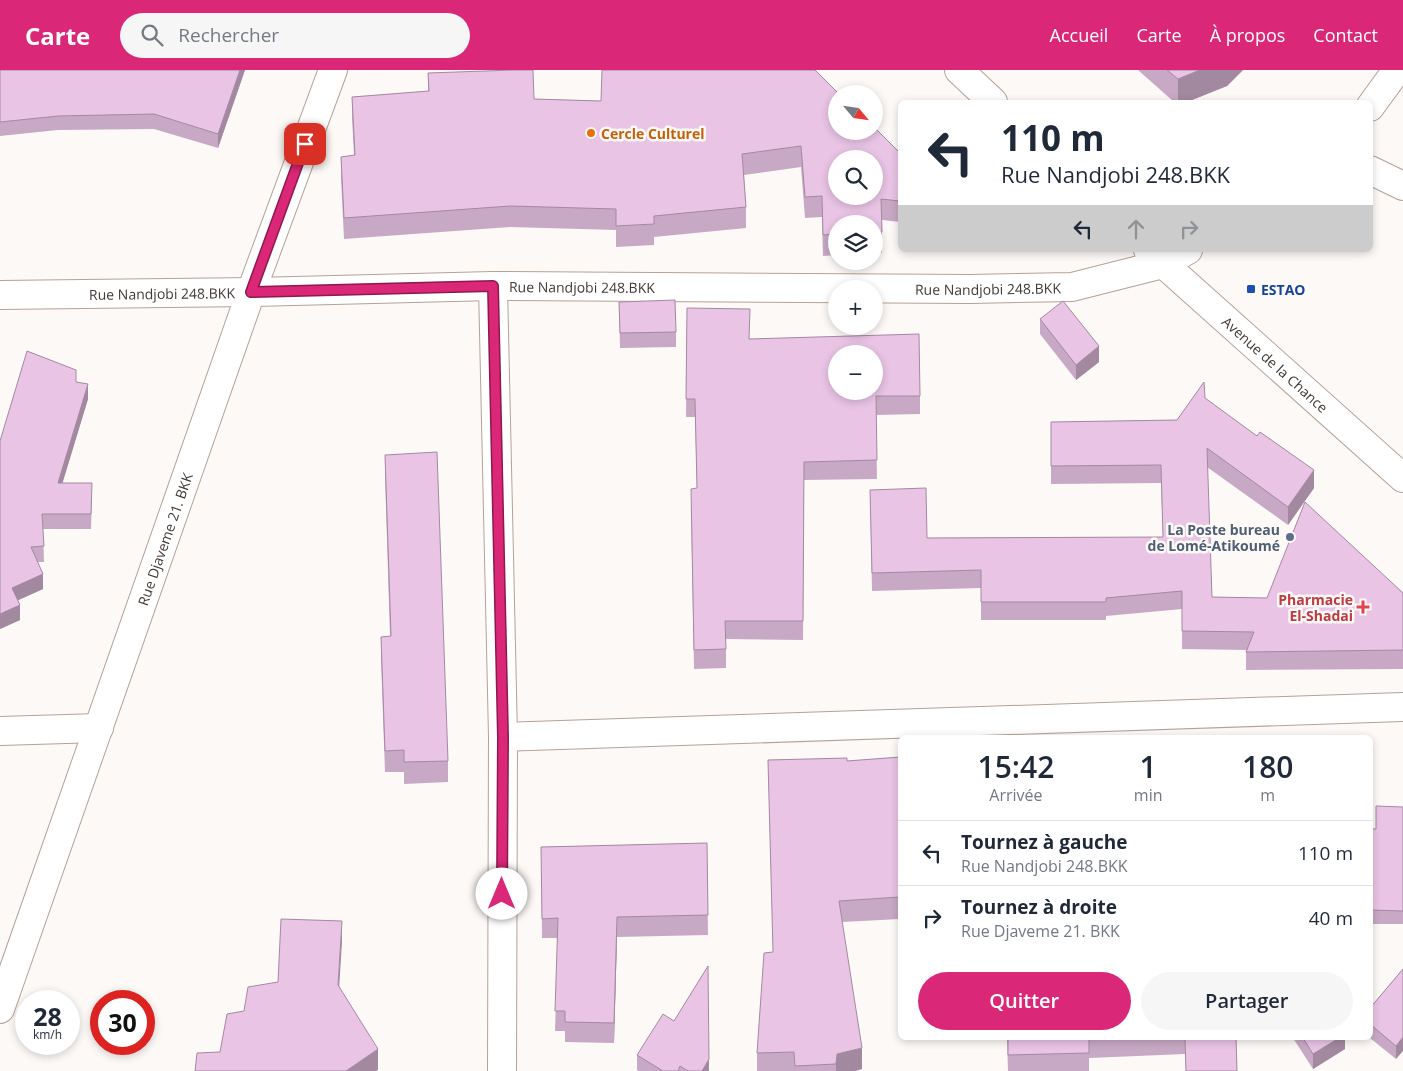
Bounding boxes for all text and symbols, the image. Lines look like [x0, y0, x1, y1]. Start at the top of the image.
search box [120, 13, 470, 58]
text: Carte [25, 19, 90, 52]
icon: search [138, 21, 166, 49]
text: Rechercher [178, 22, 279, 48]
text: Accueil [1050, 23, 1108, 47]
text: Carte [1136, 23, 1182, 47]
text: À propos [1210, 23, 1285, 47]
text: Contact [1313, 23, 1378, 47]
north arrow [828, 85, 882, 140]
map controls [828, 85, 883, 400]
text: 110 m [1001, 114, 1105, 161]
icon: left [918, 120, 983, 185]
pin [284, 123, 326, 165]
place label: Cercle Culturel [601, 124, 705, 143]
marker: Cercle Culturel [585, 127, 597, 139]
icon: arrive [291, 130, 319, 158]
button: search [828, 150, 883, 205]
text: Rue Nandjobi 248.BKK [1001, 159, 1230, 189]
button: layers [828, 215, 883, 270]
icon: left [1069, 215, 1097, 243]
icon: ahead [1122, 215, 1150, 243]
icon: right [1175, 215, 1203, 243]
street label: Rue Nandjobi 248.BKK [509, 277, 655, 297]
street label: Rue Nandjobi 248.BKK [915, 278, 1061, 299]
button: + [828, 280, 883, 335]
place label: ESTAO [1261, 280, 1305, 299]
street label: Rue Nandjobi 248.BKK [89, 283, 235, 303]
marker: ESTAO [1245, 283, 1257, 295]
street label: Avenue de la Chance [1218, 312, 1333, 416]
button: − [828, 345, 883, 400]
street label: Rue Djaveme 21. BKK [133, 470, 197, 608]
place label: La Poste bureau de Lomé-Atikoumé [1148, 520, 1280, 555]
marker: La Poste bureau de Lomé-Atikoumé [1284, 531, 1296, 543]
place label: Pharmacie El-Shadai [1278, 590, 1353, 625]
marker: Pharmacie El-Shadai [1357, 601, 1369, 613]
text: 15:42 [978, 746, 1054, 787]
text: 1 [1140, 746, 1157, 787]
text: 180 [1242, 746, 1293, 787]
text: Arrivée [989, 784, 1043, 806]
text: min [1134, 784, 1163, 806]
text: m [1260, 784, 1275, 806]
text: Tournez à gauche [961, 829, 1127, 855]
icon: left [918, 839, 946, 867]
text: 110 m [1298, 840, 1353, 866]
text: Rue Nandjobi 248.BKK [961, 855, 1128, 877]
position arrow [475, 867, 527, 919]
text: Tournez à droite [961, 894, 1117, 920]
icon: right [918, 904, 946, 932]
text: 40 m [1309, 905, 1353, 931]
text: Rue Djaveme 21. BKK [961, 920, 1120, 942]
button: Quitter [918, 972, 1131, 1030]
button: Partager [1141, 972, 1353, 1030]
speed limit sign: 30 [90, 990, 155, 1055]
text: 28 [33, 999, 62, 1033]
text: km/h [33, 1026, 62, 1043]

